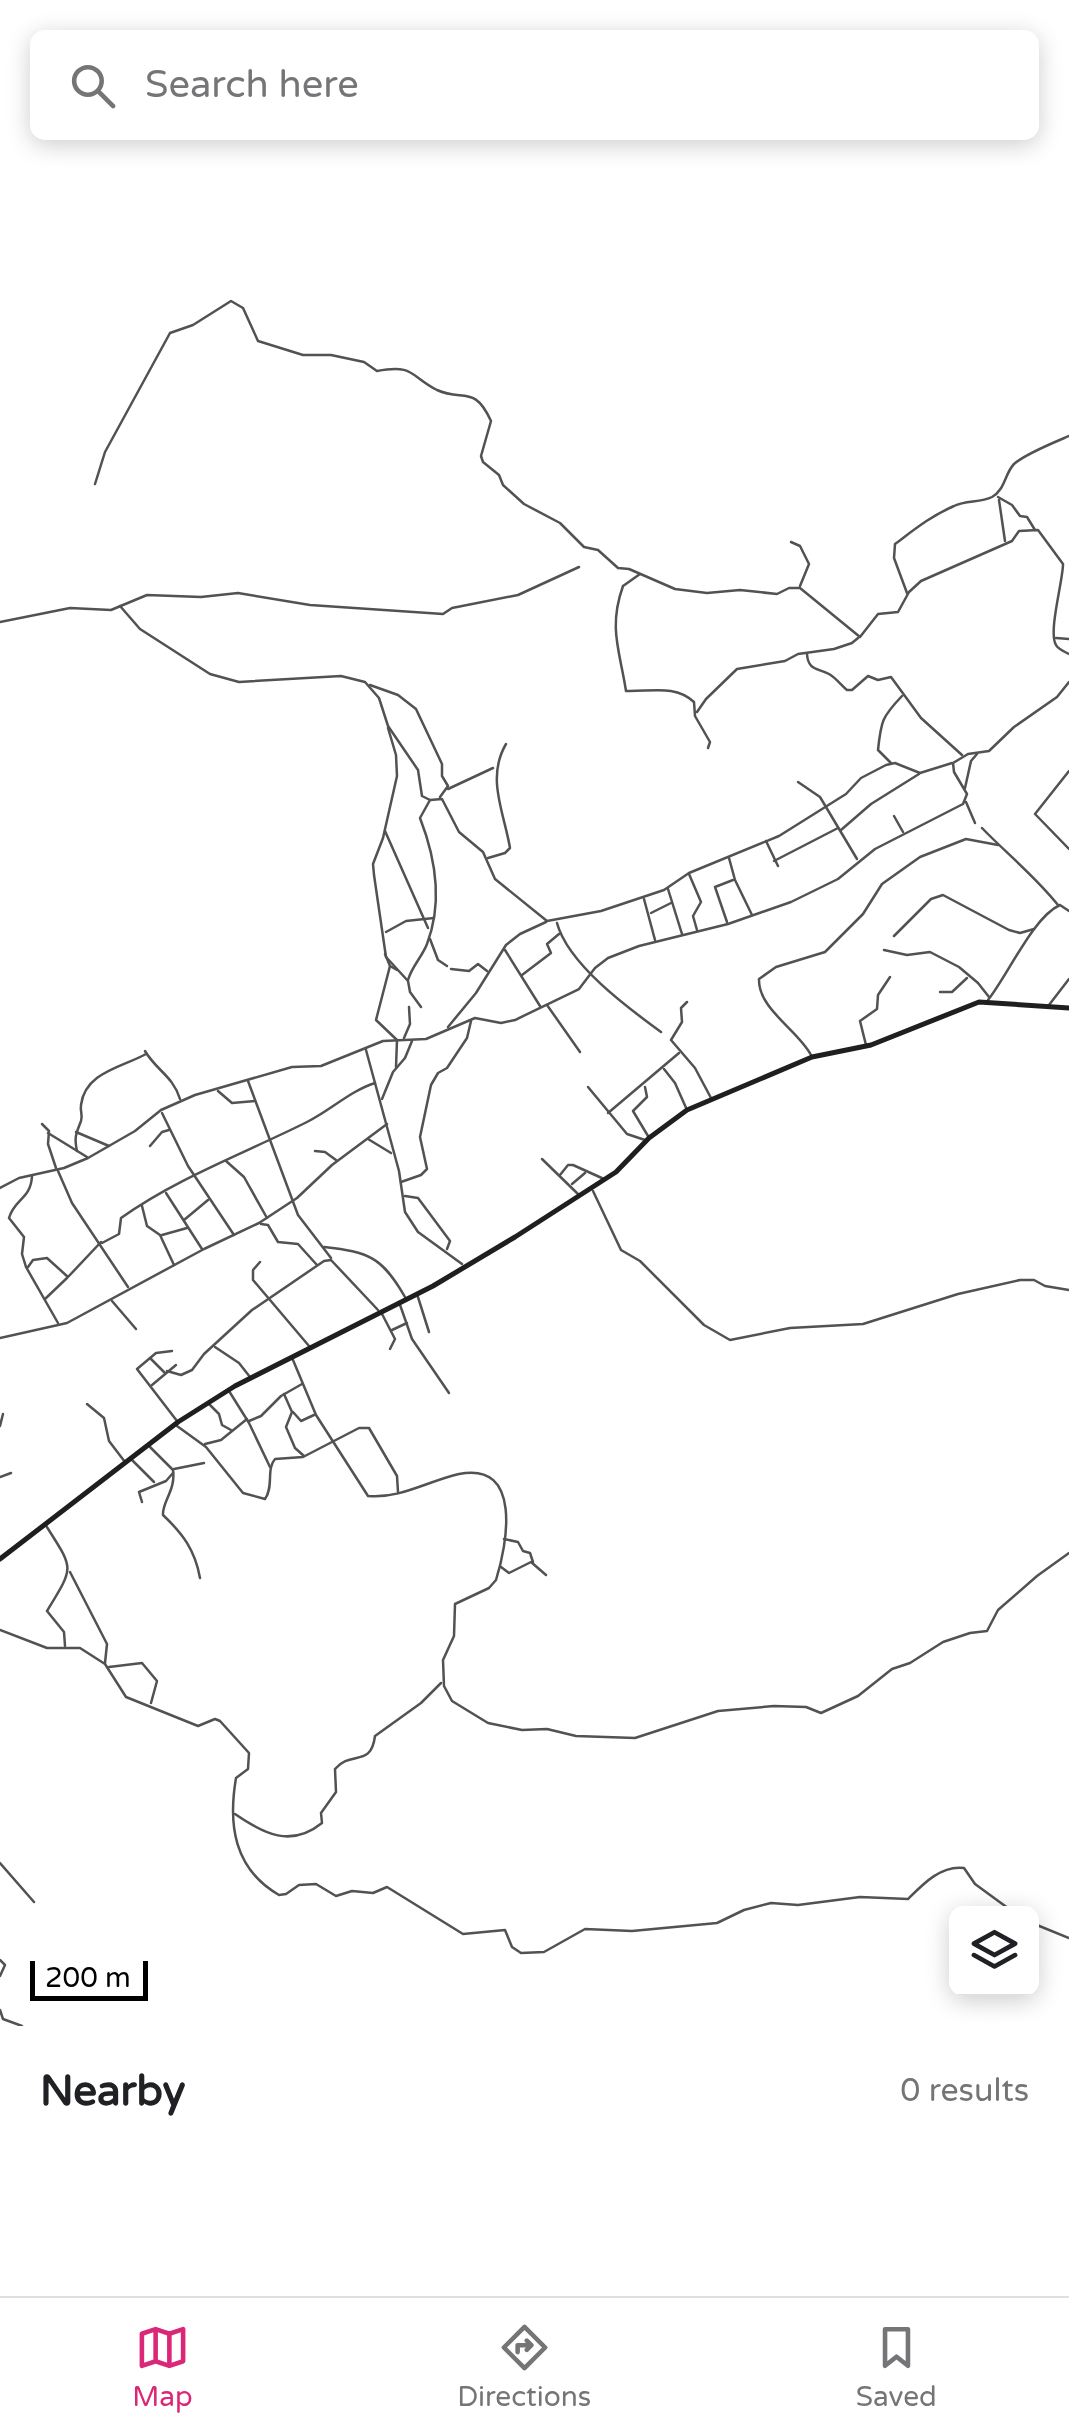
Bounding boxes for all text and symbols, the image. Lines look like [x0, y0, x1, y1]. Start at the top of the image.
search box [30, 30, 1039, 140]
icon: search [65, 58, 120, 113]
text: Search here [145, 62, 359, 108]
map controls [949, 1906, 1039, 1996]
button: layers [949, 1906, 1039, 1996]
scale bar [30, 1956, 148, 2000]
text: 200 m [45, 1961, 131, 1995]
text: Nearby [40, 2066, 185, 2117]
text: 0 results [900, 2072, 1029, 2110]
tab: Map [132, 2320, 193, 2414]
tab: Directions [457, 2320, 591, 2414]
tab: Saved [856, 2320, 937, 2414]

